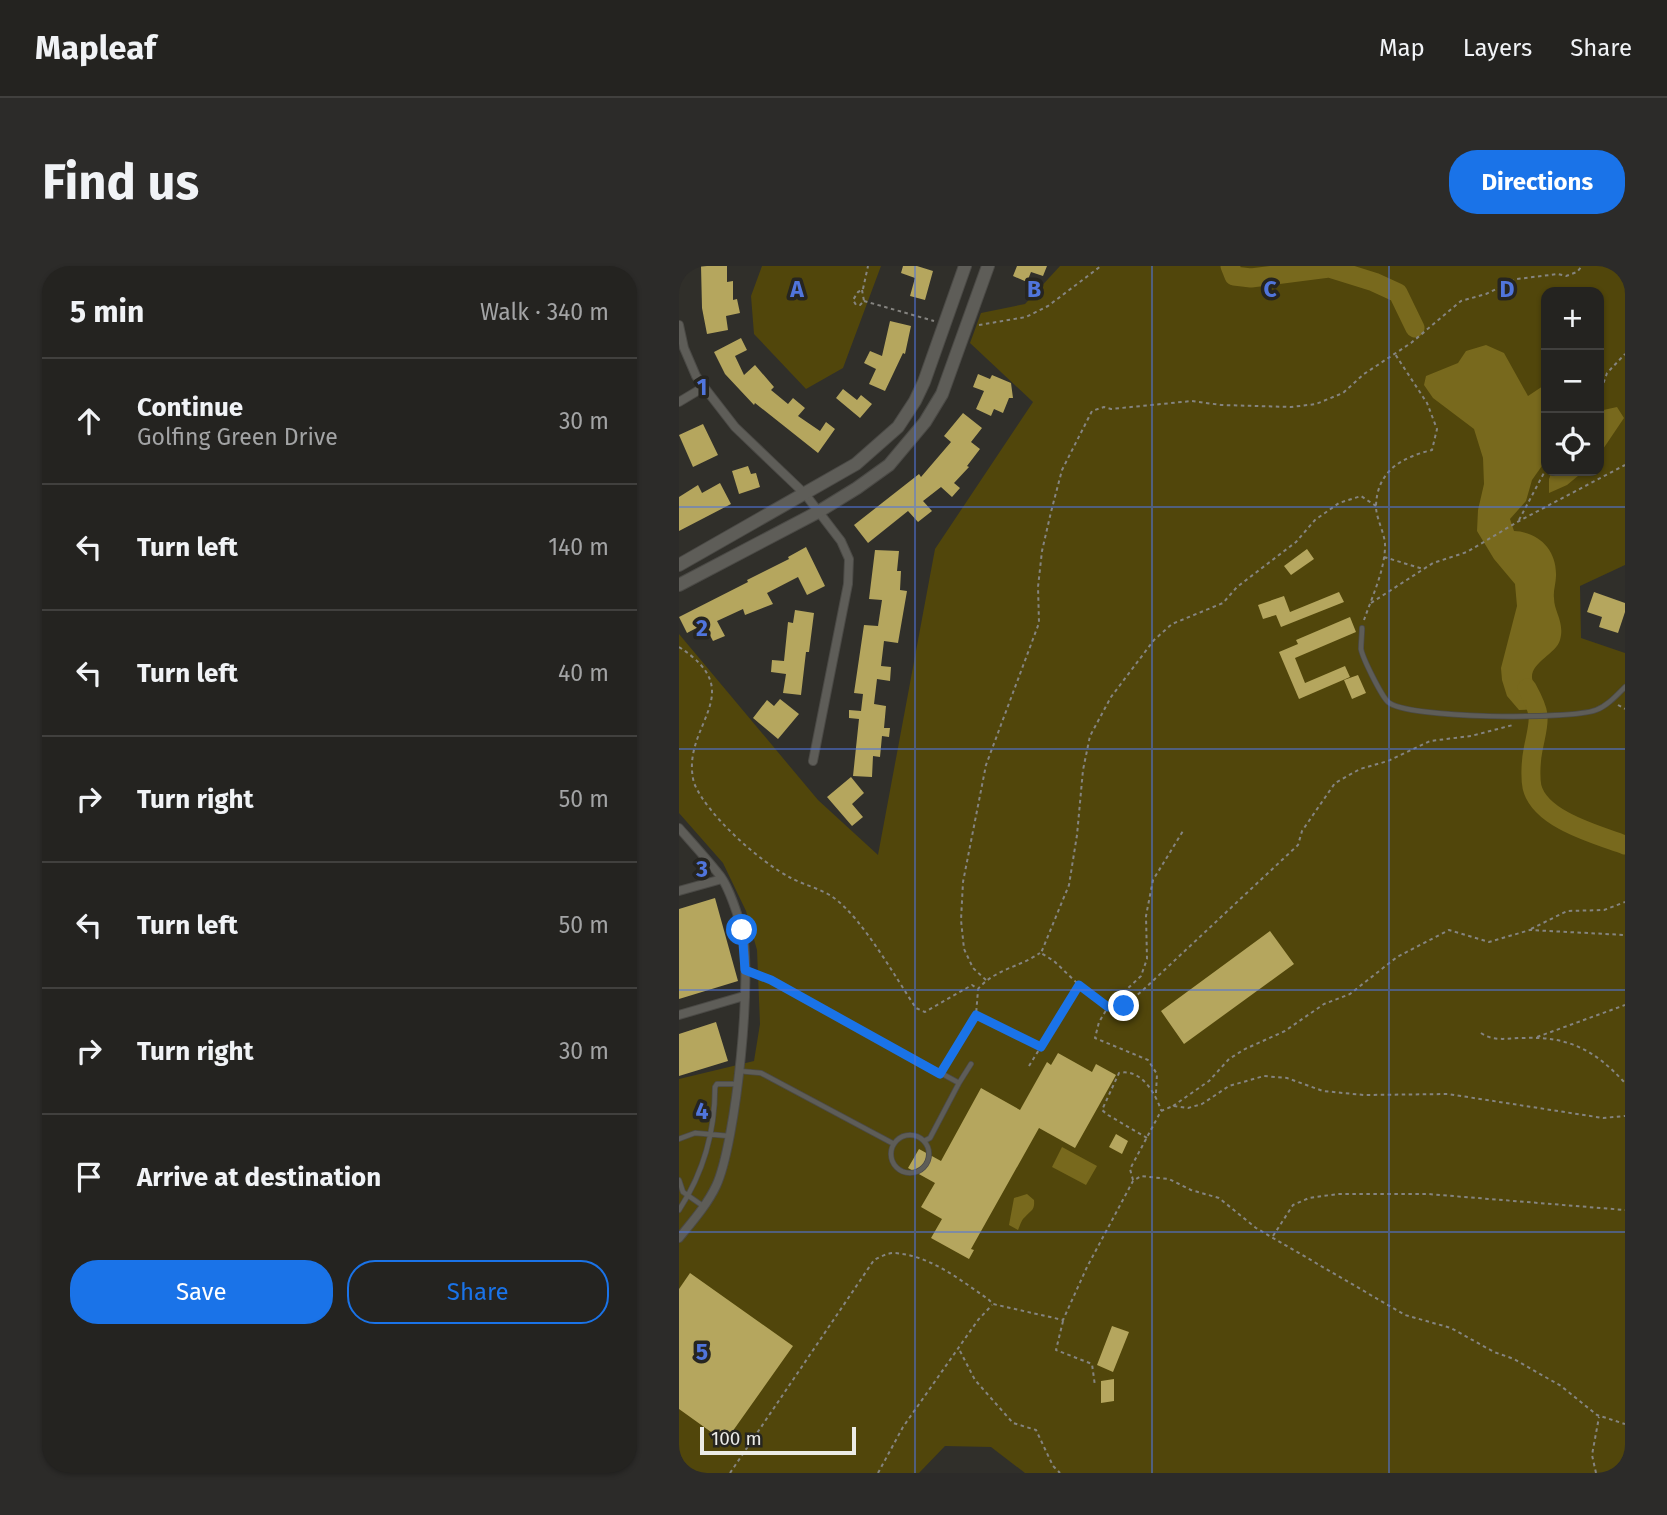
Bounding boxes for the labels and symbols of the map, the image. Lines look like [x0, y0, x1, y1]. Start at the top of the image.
text: A [789, 275, 804, 303]
text: B [1027, 275, 1041, 303]
text: C [1263, 275, 1277, 303]
text: D [1500, 275, 1515, 303]
text: 1 [697, 373, 707, 401]
text: 2 [696, 614, 708, 642]
text: 3 [695, 855, 708, 883]
route start [726, 914, 757, 945]
route end [1108, 990, 1139, 1021]
text: 4 [696, 1097, 709, 1125]
text: 5 [696, 1338, 708, 1366]
scale bar [700, 1424, 856, 1456]

